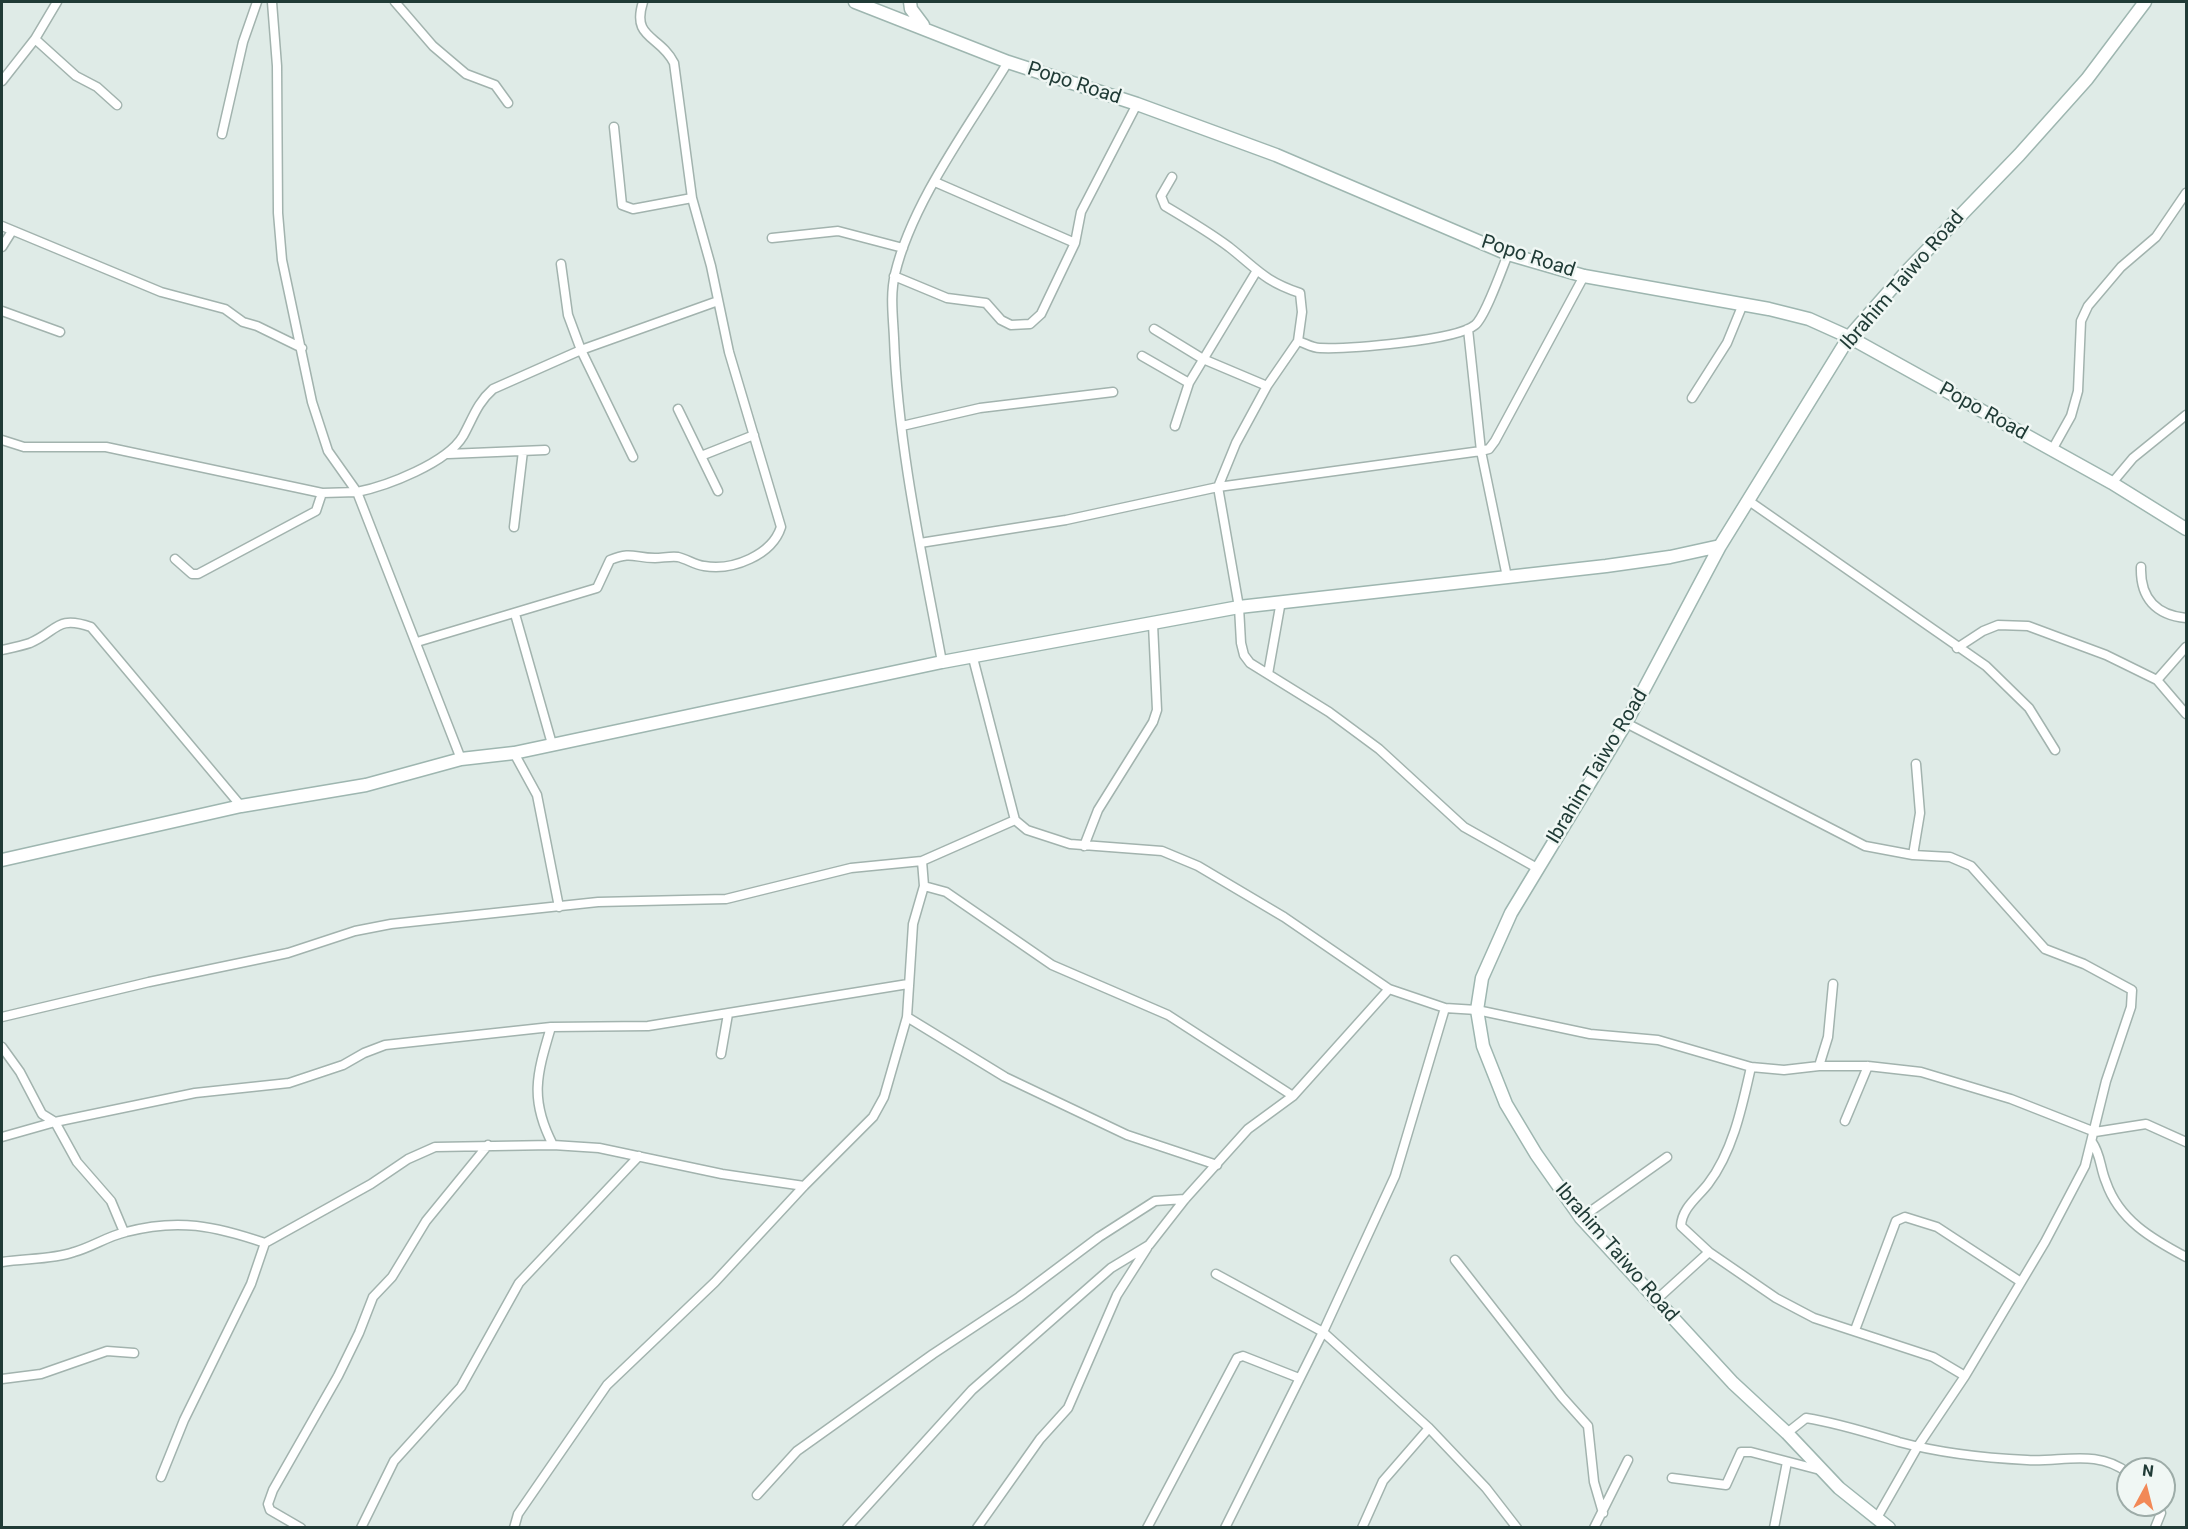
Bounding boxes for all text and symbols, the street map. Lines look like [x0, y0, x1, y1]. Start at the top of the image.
street label: Popo Road [1024, 58, 1124, 110]
street label: Ibrahim Taiwo Road [1836, 207, 1970, 355]
street label: Popo Road [1478, 231, 1578, 283]
street label: Popo Road [1935, 378, 2031, 446]
street label: Ibrahim Taiwo Road [1542, 685, 1654, 849]
street label: Ibrahim Taiwo Road [1549, 1179, 1683, 1327]
north arrow [2116, 1457, 2176, 1517]
text: N [2141, 1461, 2155, 1481]

